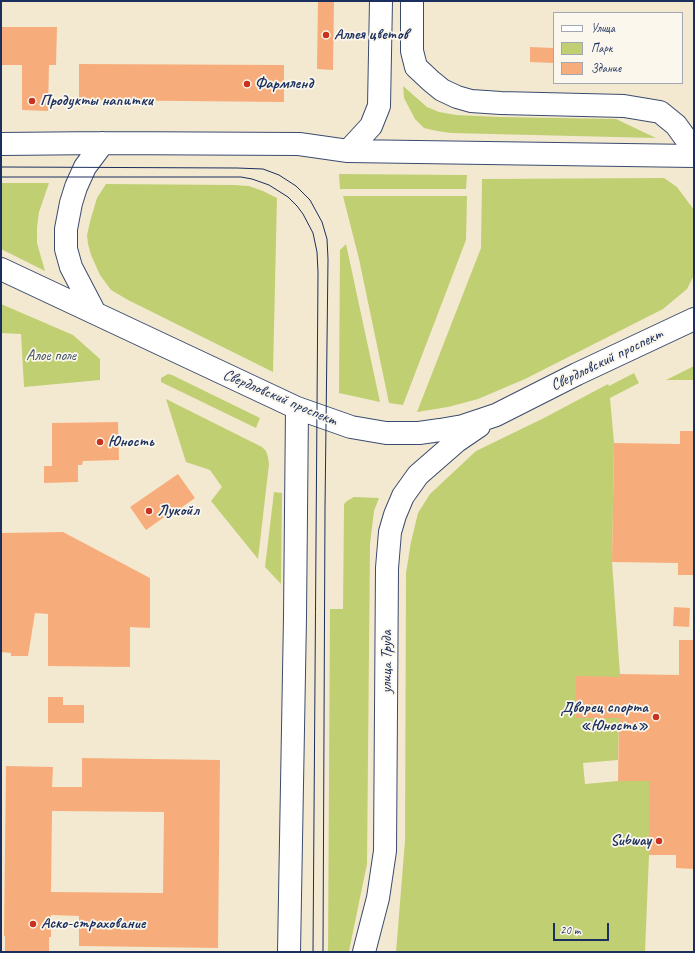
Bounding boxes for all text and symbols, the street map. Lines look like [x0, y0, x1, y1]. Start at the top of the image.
legend [553, 12, 683, 84]
text: Улица [591, 20, 615, 36]
place label: Аллея цветов [334, 25, 408, 45]
marker: Аллея цветов [321, 30, 331, 40]
text: Парк [591, 40, 612, 56]
text: Здание [591, 60, 621, 76]
place label: Фармленд [255, 74, 313, 94]
marker: Фармленд [242, 79, 252, 89]
place label: Продукты напитки [40, 91, 153, 111]
marker: Продукты напитки [27, 96, 37, 106]
street label: Свердловский проспект [548, 325, 666, 395]
park label: Алое поле [26, 346, 76, 366]
street label: Свердловский проспект [220, 365, 340, 431]
place label: Юность [108, 432, 154, 452]
marker: Юность [95, 437, 105, 447]
place label: Лукойл [157, 501, 199, 521]
marker: Лукойл [144, 506, 154, 516]
street label: улица Труда [377, 630, 397, 694]
place label: Дворец спорта «Юность» [560, 698, 648, 736]
marker: Дворец спорта «Юность» [651, 712, 661, 722]
place label: Subway [610, 831, 651, 851]
marker: Subway [654, 836, 664, 846]
place label: Аско-страхование [41, 914, 145, 934]
scale bar [555, 915, 611, 941]
marker: Аско-страхование [28, 919, 38, 929]
text: 20 m [560, 922, 580, 938]

